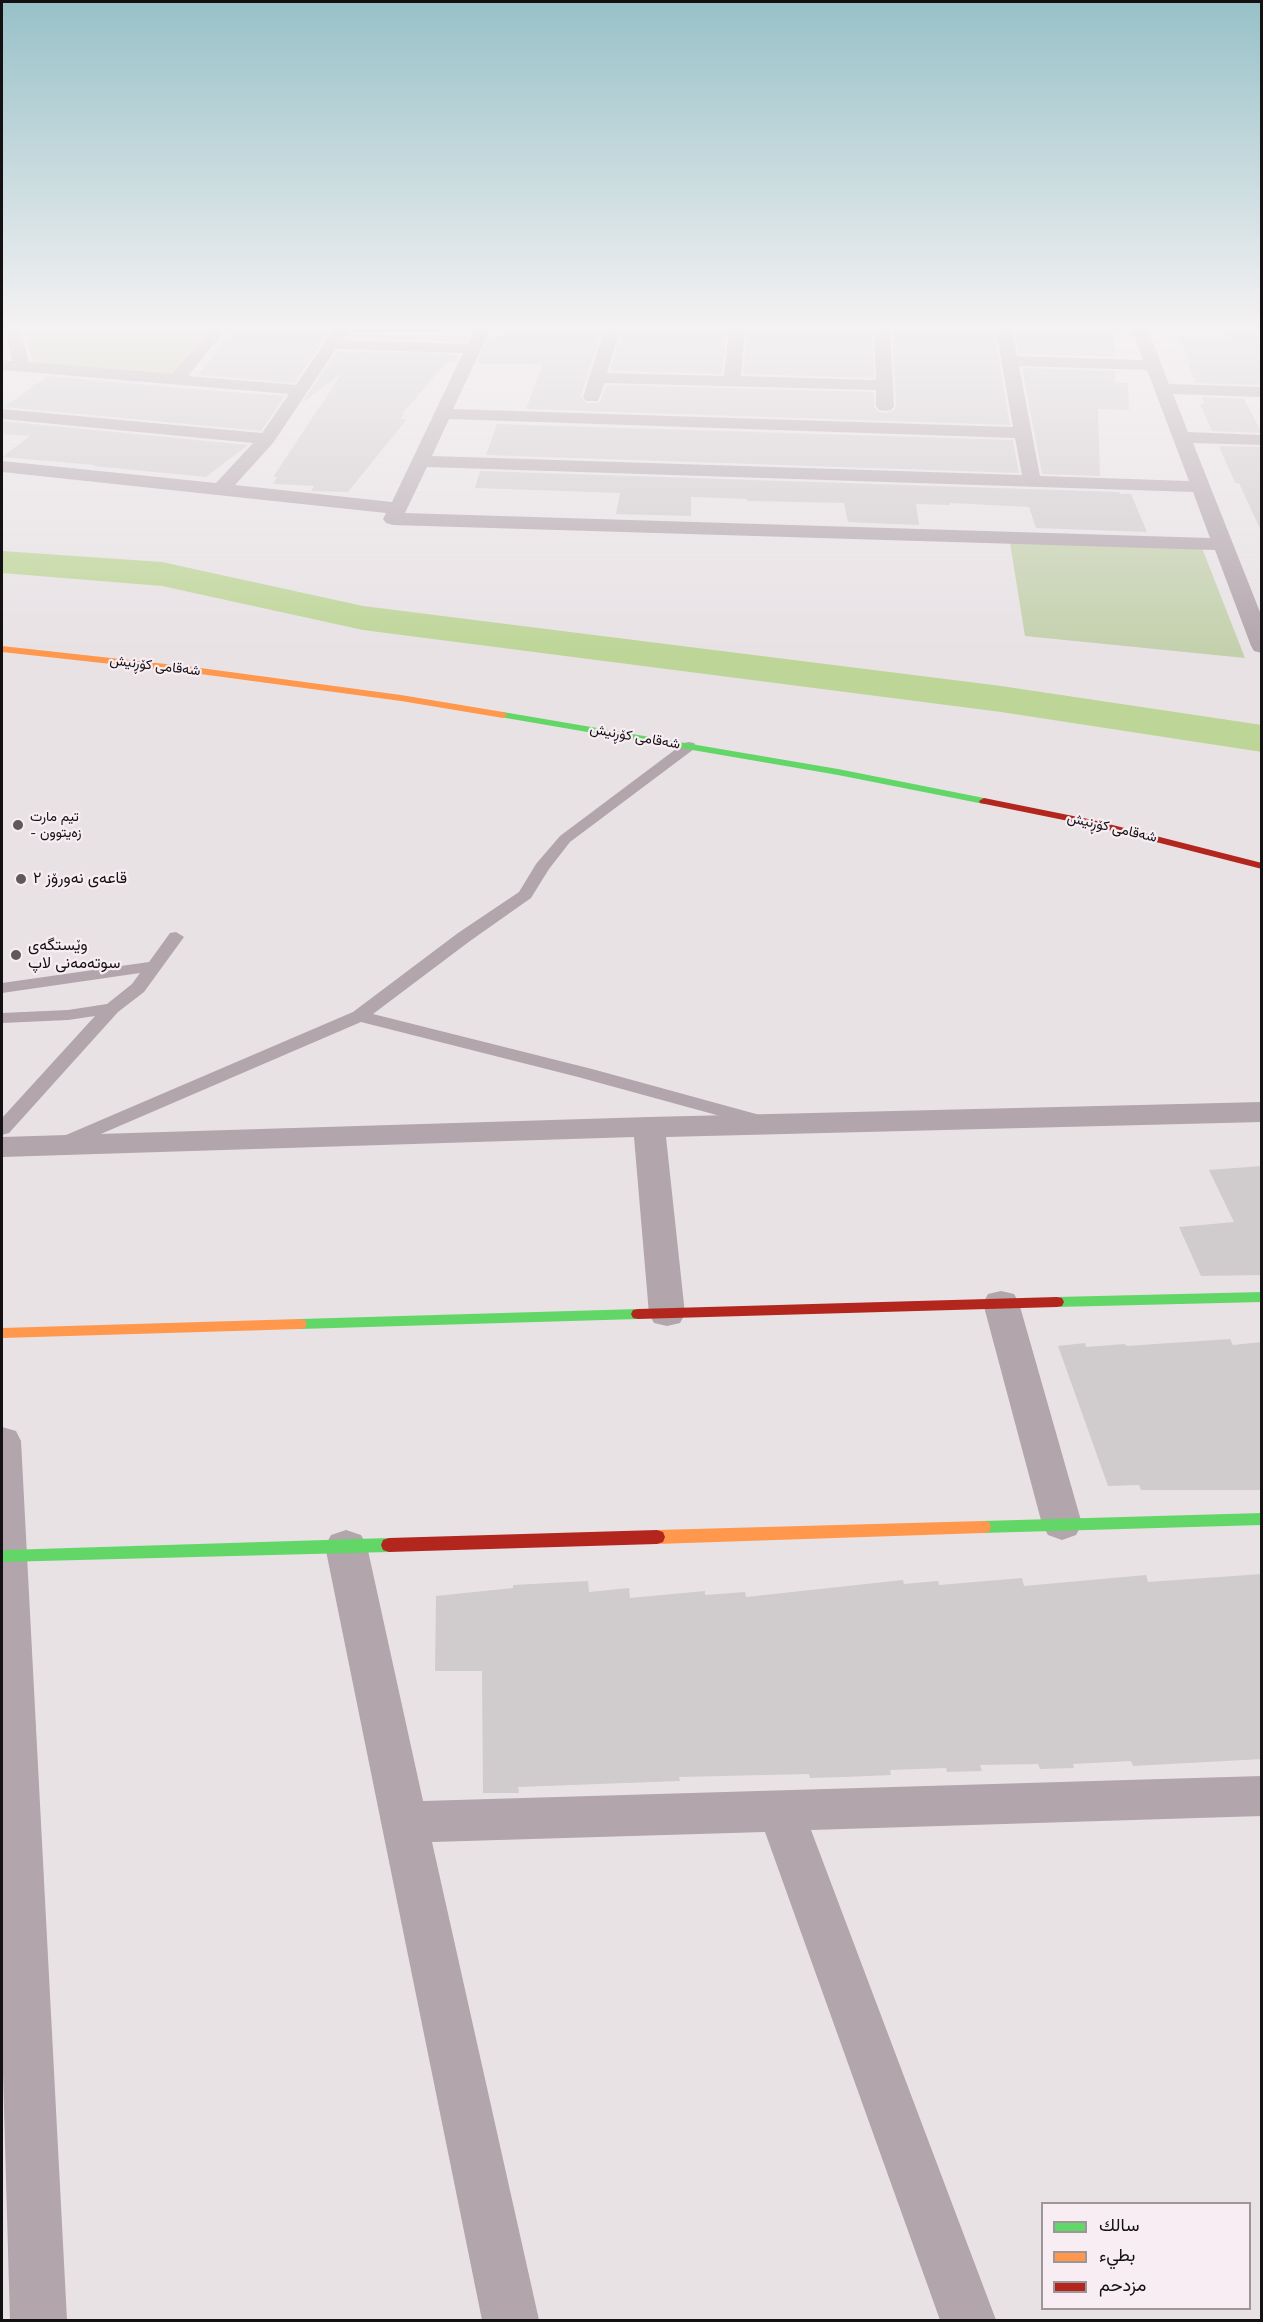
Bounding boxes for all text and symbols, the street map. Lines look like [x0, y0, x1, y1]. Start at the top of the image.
street label: شەقامی کۆڕنیش [109, 652, 201, 680]
street label: شەقامی کۆڕنیش [589, 721, 681, 753]
place label: تیم مارت - زەیتوون [30, 809, 81, 842]
street label: شەقامی کۆڕنیش [1066, 810, 1158, 846]
marker: تیم مارت - زەیتوون [11, 818, 25, 832]
place label: قاعەی نەورۆز ٢ [33, 869, 127, 889]
marker: قاعەی نەورۆز ٢ [14, 872, 28, 886]
place label: وێستگەی سوتەمەنی لاپ [28, 936, 120, 974]
marker: وێستگەی سوتەمەنی لاپ [9, 948, 23, 962]
legend [1041, 2202, 1251, 2310]
text: سالك [1099, 2213, 1139, 2236]
text: بطيء [1099, 2243, 1135, 2266]
text: مزدحم [1099, 2273, 1146, 2296]

